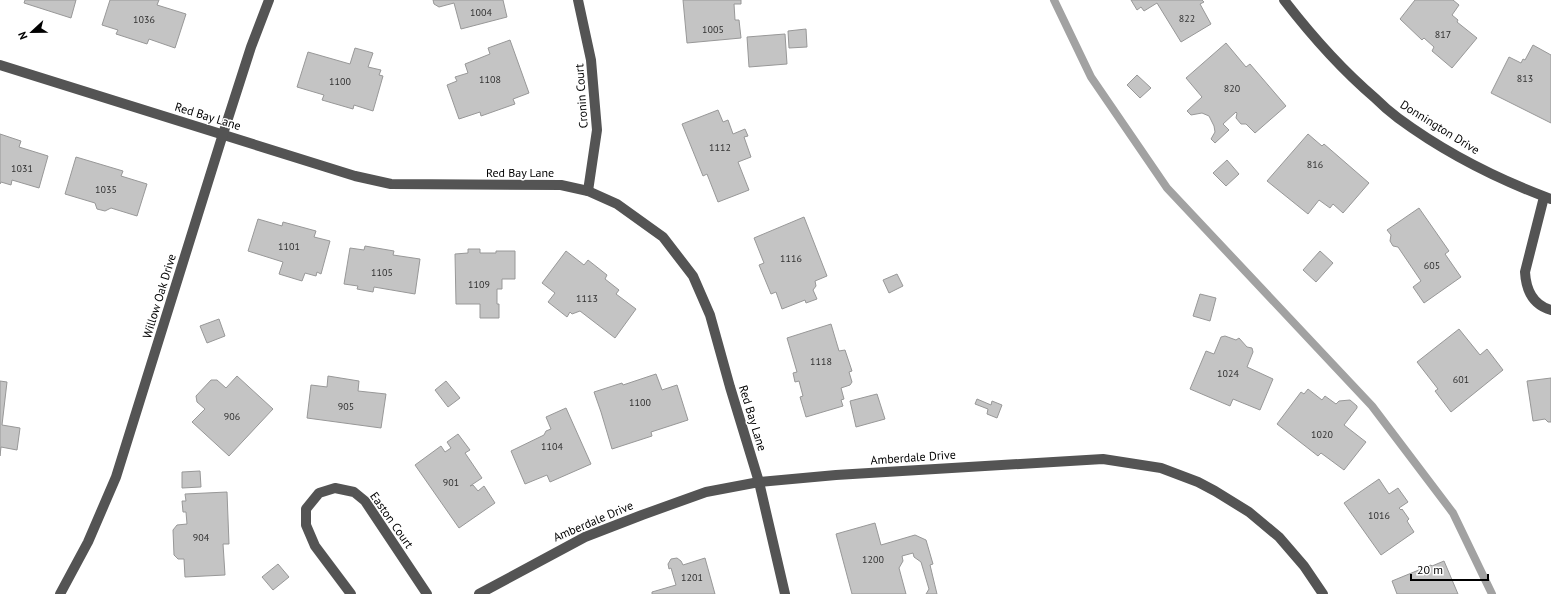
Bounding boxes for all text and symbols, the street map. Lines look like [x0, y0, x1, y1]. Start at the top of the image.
house number: 1004 [470, 6, 492, 19]
north arrow [12, 12, 52, 52]
house number: 822 [1179, 12, 1195, 25]
house number: 1036 [133, 13, 155, 26]
house number: 1005 [702, 23, 724, 36]
house number: 817 [1435, 28, 1451, 41]
text: N [15, 30, 31, 42]
street label: Cronin Court [571, 63, 591, 129]
house number: 813 [1517, 72, 1533, 85]
house number: 1108 [479, 73, 501, 86]
house number: 1100 [329, 75, 351, 88]
house number: 820 [1224, 82, 1241, 95]
street label: Donnington Drive [1398, 97, 1482, 157]
street label: Red Bay Lane [173, 99, 243, 133]
house number: 1112 [709, 141, 731, 154]
house number: 816 [1307, 158, 1323, 171]
house number: 1031 [11, 162, 33, 175]
street label: Red Bay Lane [486, 165, 554, 180]
house number: 1035 [95, 183, 117, 196]
house number: 1101 [278, 240, 300, 253]
street label: Willow Oak Drive [139, 252, 179, 340]
house number: 1116 [780, 252, 802, 265]
house number: 605 [1424, 259, 1440, 272]
house number: 1105 [371, 266, 393, 279]
house number: 1109 [468, 278, 490, 291]
house number: 1113 [576, 292, 598, 305]
house number: 1118 [810, 355, 832, 368]
house number: 1024 [1217, 367, 1239, 380]
house number: 601 [1453, 373, 1469, 386]
street label: Red Bay Lane [736, 383, 770, 453]
house number: 1100 [629, 396, 651, 409]
house number: 905 [338, 400, 354, 413]
house number: 906 [224, 410, 240, 423]
house number: 1020 [1311, 428, 1333, 441]
house number: 1104 [541, 440, 563, 453]
street label: Amberdale Drive [870, 447, 956, 467]
house number: 901 [443, 476, 459, 489]
street label: Easton Court [367, 489, 417, 551]
street label: Amberdale Drive [551, 497, 635, 545]
house number: 1016 [1368, 509, 1390, 522]
house number: 904 [193, 531, 210, 544]
house number: 1200 [862, 553, 884, 566]
scale bar [1411, 556, 1488, 582]
text: 20 m [1417, 562, 1443, 577]
house number: 1201 [681, 571, 703, 584]

